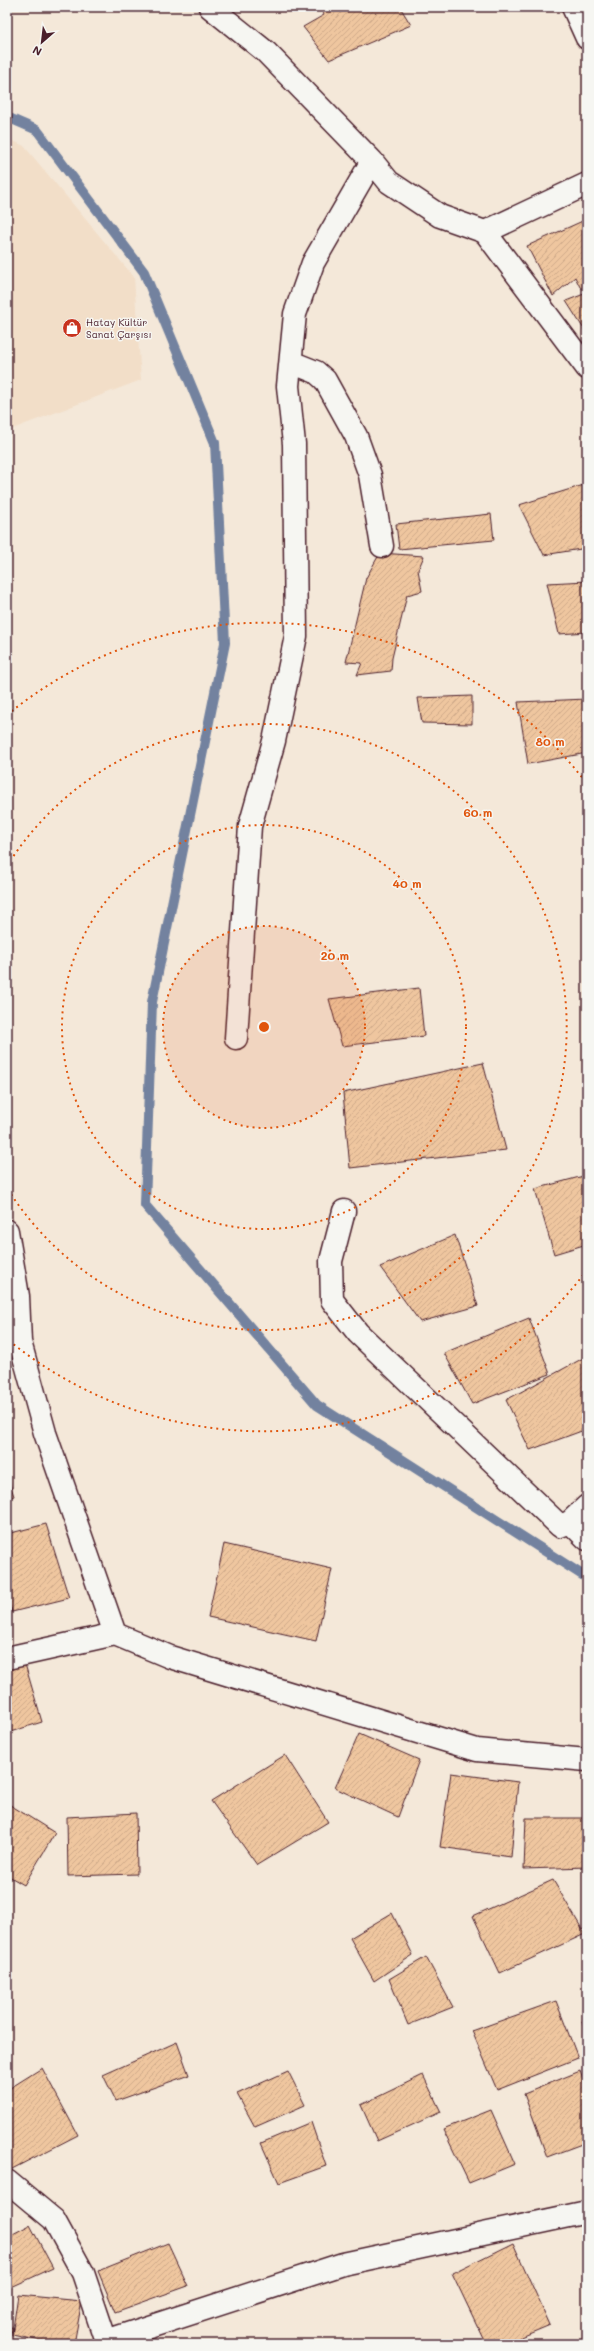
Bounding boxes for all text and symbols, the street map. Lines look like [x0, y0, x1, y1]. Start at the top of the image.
north arrow [22, 22, 62, 62]
text: N [30, 43, 44, 60]
place label: Hatay Kültür Sanat Çarşısı [86, 315, 152, 341]
shop icon: Hatay Kültür Sanat Çarşısı [61, 317, 83, 339]
text: 80 m [535, 733, 565, 749]
text: 60 m [464, 804, 492, 820]
text: 40 m [392, 875, 422, 891]
text: 20 m [321, 947, 349, 963]
centre of rings [257, 1020, 271, 1034]

